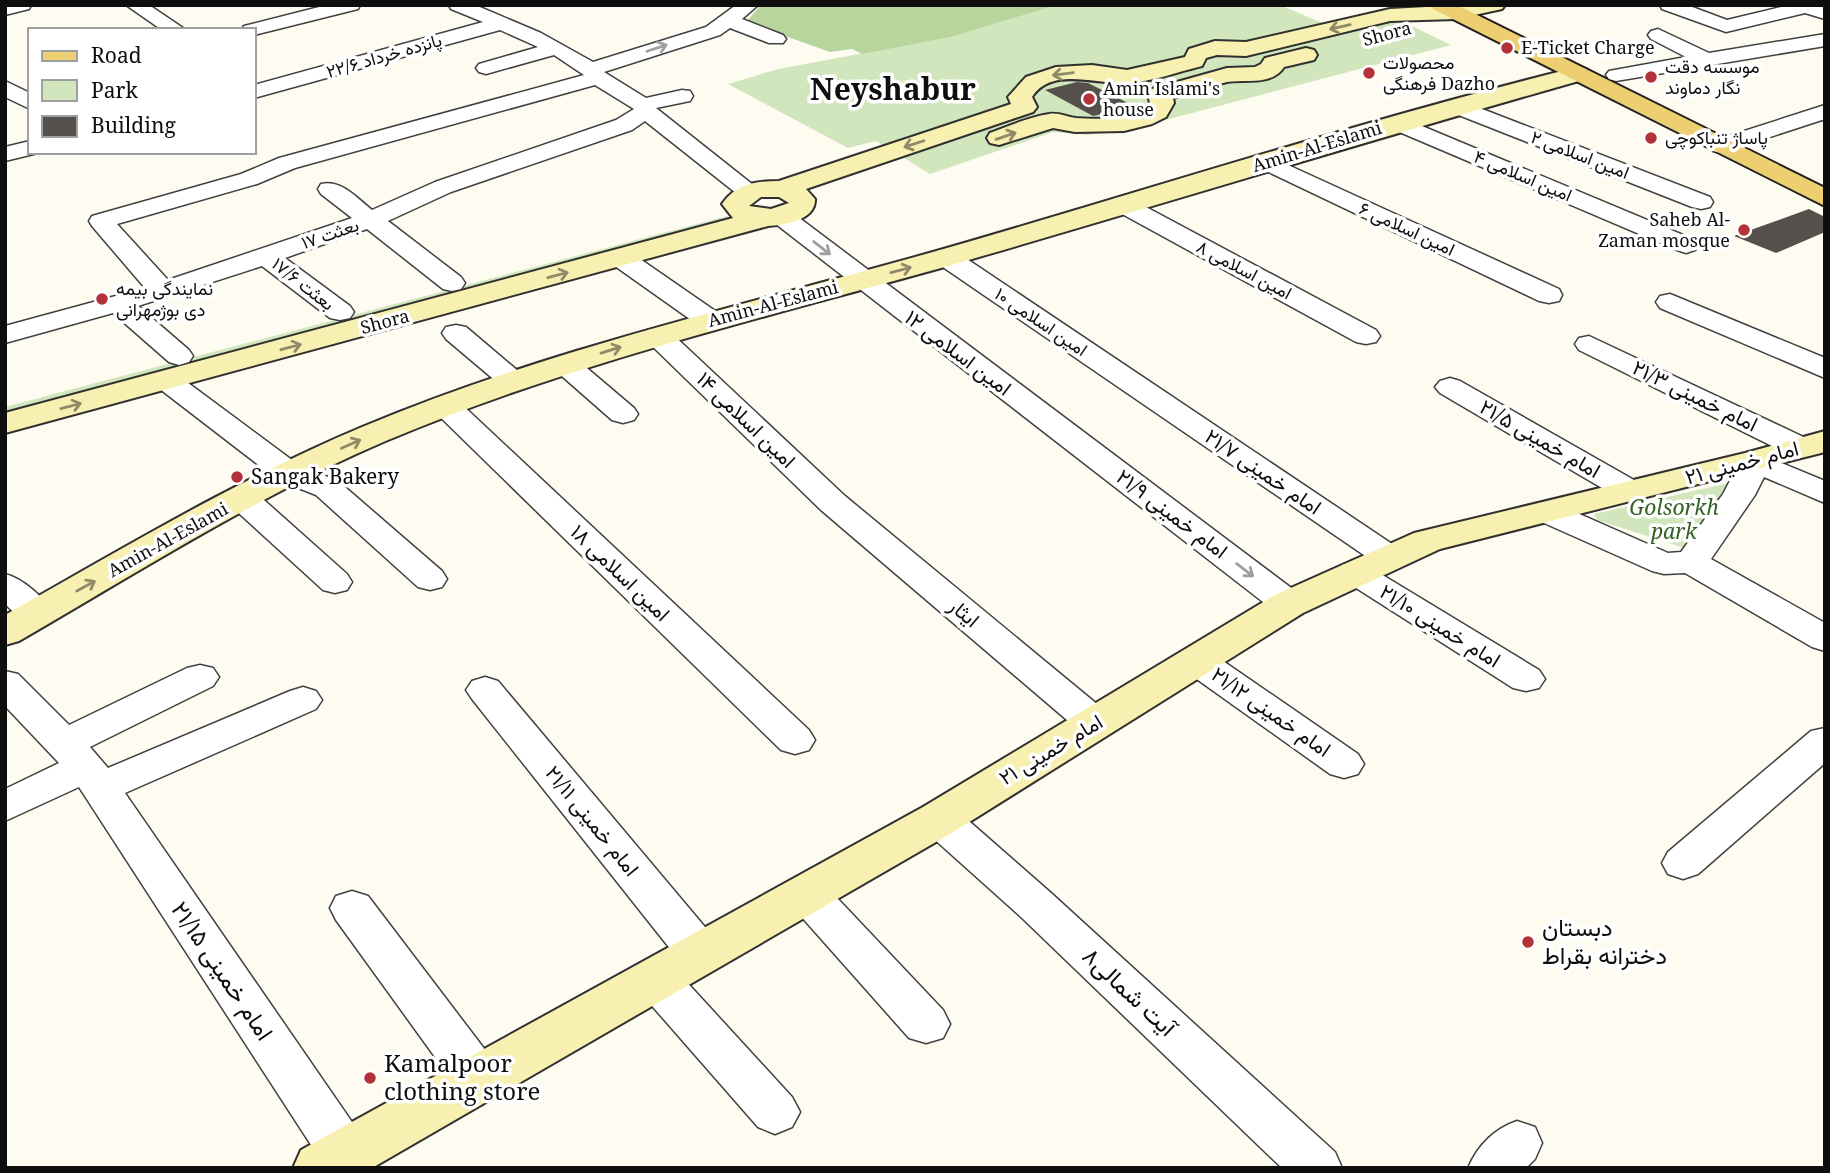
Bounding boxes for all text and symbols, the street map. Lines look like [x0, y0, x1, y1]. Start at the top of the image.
street label: Shora [1360, 15, 1414, 51]
one-way arrow [1329, 21, 1352, 34]
street label: پانزده خرداد ۲۲/۶ [323, 27, 445, 84]
legend [28, 28, 256, 154]
place label: E-Ticket Charge [1521, 35, 1655, 59]
marker: E-Ticket Charge [1499, 40, 1515, 56]
text: Road [91, 41, 142, 69]
one-way arrow [645, 41, 667, 53]
place label: محصولات فرهنگی Dazho [1383, 50, 1495, 95]
place label: موسسه دقت نگار دماوند [1665, 54, 1760, 99]
marker: محصولات فرهنگی Dazho [1361, 65, 1377, 81]
district label: Neyshabur [810, 68, 976, 109]
one-way arrow [1053, 68, 1075, 81]
marker: موسسه دقت نگار دماوند [1643, 69, 1659, 85]
text: Park [91, 76, 138, 104]
place label: Amin Islami's house [1103, 76, 1220, 121]
marker: Amin Islami's house [1081, 91, 1097, 107]
text: Building [91, 111, 176, 139]
street label: Amin-Al-Eslami [1249, 115, 1385, 177]
street label: امین اسلامی ۲ [1528, 124, 1633, 184]
place label: پاساژ تنباکوچی [1665, 125, 1768, 150]
one-way arrow [994, 129, 1016, 141]
marker: پاساژ تنباکوچی [1643, 130, 1659, 146]
one-way arrow [903, 139, 925, 151]
street label: امین اسلامی ۴ [1471, 144, 1576, 207]
street label: امین اسلامی ۶ [1356, 195, 1459, 261]
place label: Saheb Al- Zaman mosque [1598, 207, 1730, 252]
street label: بعثت ۱۷ [298, 212, 362, 254]
marker: Saheb Al- Zaman mosque [1736, 222, 1752, 238]
street label: امین اسلامی ۸ [1193, 234, 1296, 304]
one-way arrow [812, 241, 831, 256]
street label: بعثت ۱۷/۶ [267, 251, 340, 315]
one-way arrow [890, 262, 912, 275]
one-way arrow [546, 268, 569, 281]
street label: Amin-Al-Eslami [705, 274, 841, 332]
place label: نمایندگی بیمه دی بوژمهرانی [116, 276, 213, 321]
street label: امین اسلامی ۱۰ [991, 281, 1093, 361]
marker: نمایندگی بیمه دی بوژمهرانی [94, 291, 110, 307]
street label: Shora [358, 303, 412, 339]
street label: امین اسلامی ۱۲ [900, 303, 1018, 402]
one-way arrow [280, 340, 302, 353]
one-way arrow [600, 343, 622, 356]
street label: امام خمینی ۲۱/۳ [1628, 353, 1763, 438]
street label: امین اسلامی ۱۴ [691, 365, 802, 474]
street label: امام خمینی ۲۱/۵ [1475, 392, 1606, 485]
one-way arrow [59, 399, 82, 412]
street label: امام خمینی ۲۱/۷ [1199, 422, 1327, 521]
street label: امام خمینی ۲۱ [1682, 433, 1802, 492]
one-way arrow [340, 437, 361, 451]
place label: Sangak Bakery [251, 462, 399, 490]
street label: امام خمینی ۲۱/۹ [1111, 462, 1234, 565]
marker: Sangak Bakery [229, 469, 245, 485]
park label: Golsorkh park [1629, 493, 1719, 545]
street label: Amin-Al-Eslami [103, 496, 232, 582]
street label: امین اسلامی ۱۸ [565, 518, 677, 627]
one-way arrow [1235, 563, 1254, 578]
street label: امام خمینی ۲۱/۱۰ [1374, 577, 1506, 674]
one-way arrow [75, 579, 96, 593]
street label: ایثار [943, 591, 986, 633]
street label: امام خمینی ۲۱/۱۲ [1206, 660, 1337, 763]
street label: امام خمینی ۲۱ [993, 707, 1108, 792]
street label: امام خمینی ۲۱/۱۱ [539, 759, 646, 882]
street label: امام خمینی ۲۱/۱۵ [164, 894, 282, 1047]
place label: دبستان دخترانه بقراط [1542, 910, 1667, 971]
marker: دبستان دخترانه بقراط [1520, 934, 1536, 950]
street label: آیت شمالی۸ [1076, 939, 1186, 1045]
place label: Kamalpoor clothing store [384, 1046, 540, 1107]
marker: Kamalpoor clothing store [362, 1070, 378, 1086]

